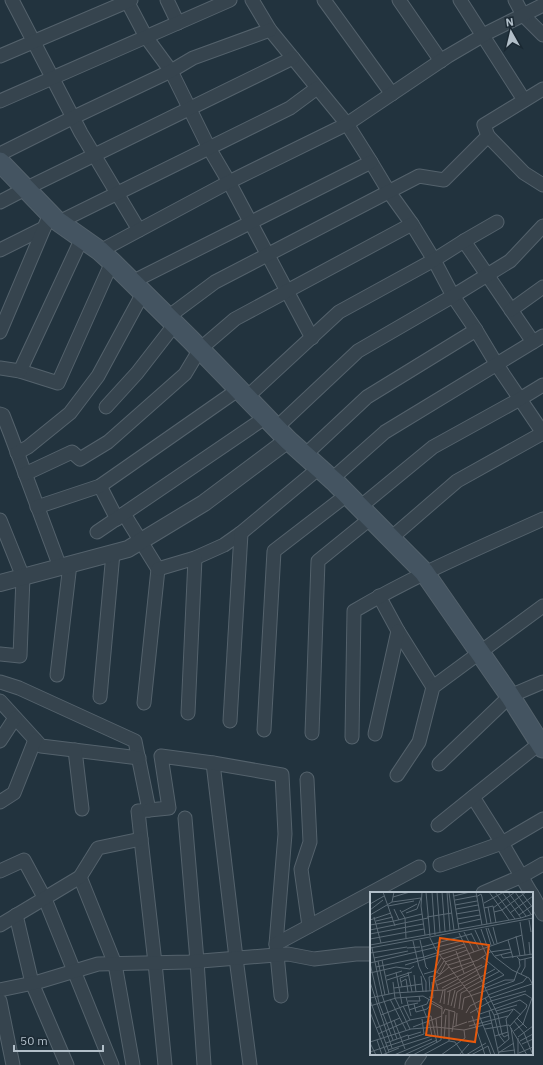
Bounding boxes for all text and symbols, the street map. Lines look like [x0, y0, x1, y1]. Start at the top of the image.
north arrow [491, 12, 531, 52]
text: N [505, 15, 515, 30]
inset map [370, 892, 533, 1055]
scale bar [14, 1027, 103, 1053]
text: 50 m [20, 1033, 48, 1048]

